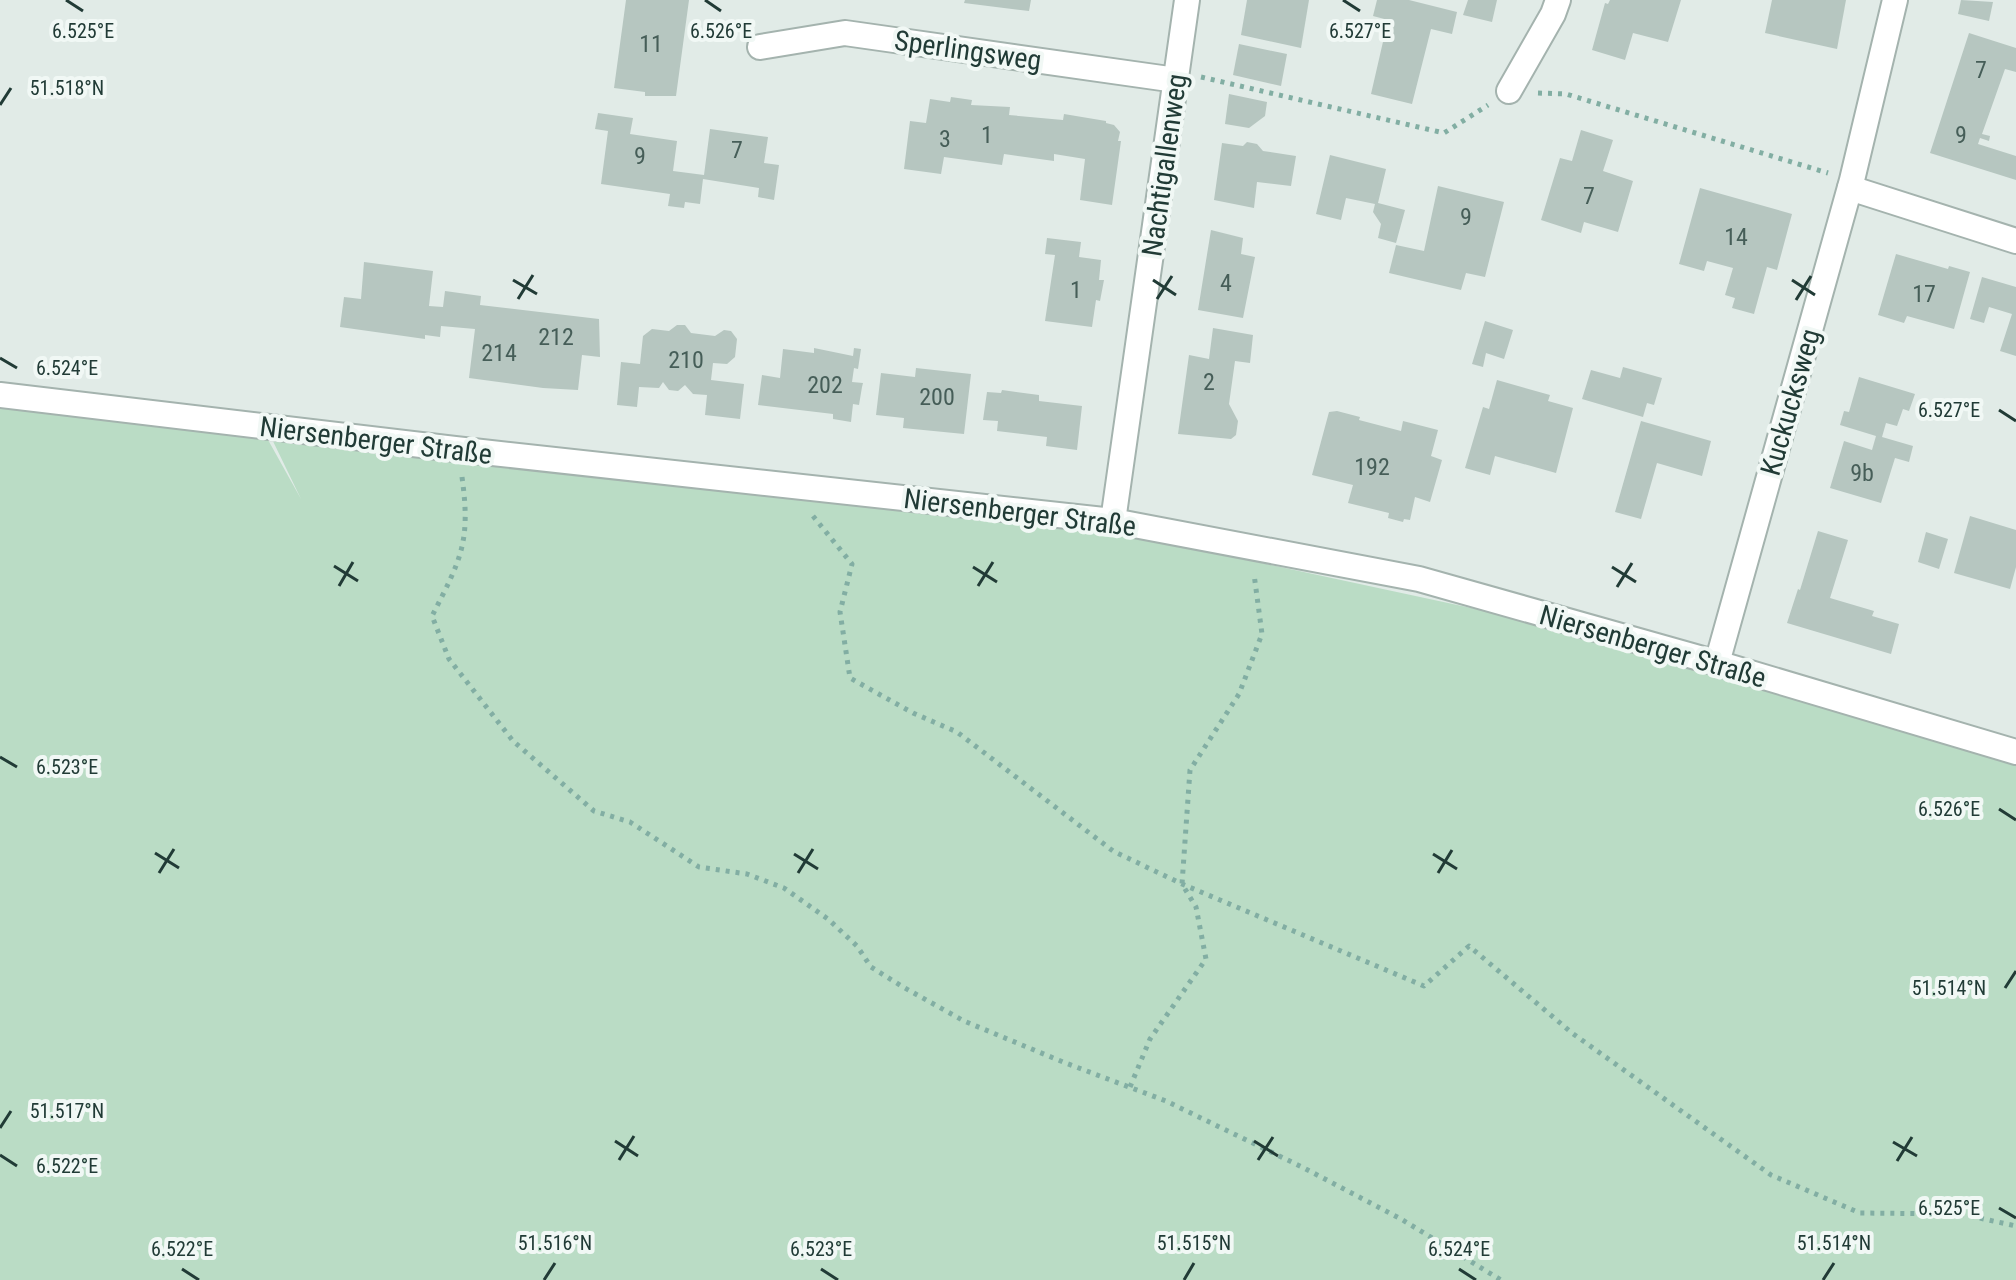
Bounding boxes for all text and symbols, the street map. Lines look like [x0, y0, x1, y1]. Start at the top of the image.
text: 6.525°E [52, 19, 114, 43]
text: 6.526°E [690, 19, 752, 43]
text: 6.527°E [1329, 19, 1391, 43]
street label: Sperlingsweg [892, 24, 1044, 77]
house number: 11 [639, 30, 663, 58]
house number: 7 [1975, 56, 1987, 84]
street label: Nachtigallenweg [1135, 72, 1194, 258]
text: 51.518°N [30, 76, 104, 100]
house number: 1 [981, 121, 993, 149]
house number: 9 [1955, 121, 1967, 149]
house number: 3 [939, 125, 951, 153]
house number: 7 [731, 136, 743, 164]
house number: 9 [634, 142, 646, 170]
house number: 7 [1583, 182, 1595, 210]
house number: 9 [1460, 203, 1472, 231]
house number: 14 [1724, 223, 1748, 251]
house number: 4 [1220, 269, 1232, 297]
house number: 1 [1070, 276, 1082, 304]
house number: 17 [1912, 280, 1936, 308]
house number: 212 [538, 323, 574, 351]
street label: Kuckucksweg [1754, 325, 1827, 479]
house number: 214 [481, 339, 517, 367]
house number: 210 [668, 346, 704, 374]
text: 6.524°E [36, 356, 98, 380]
house number: 2 [1203, 368, 1215, 396]
house number: 202 [807, 371, 843, 399]
house number: 200 [919, 383, 955, 411]
text: 6.527°E [1918, 398, 1980, 422]
street label: Niersenberger Straße [258, 410, 494, 471]
house number: 192 [1354, 453, 1390, 481]
house number: 9b [1850, 459, 1874, 487]
street label: Niersenberger Straße [902, 482, 1138, 543]
street label: Niersenberger Straße [1536, 598, 1770, 695]
text: 6.523°E [36, 755, 98, 779]
text: 6.526°E [1918, 797, 1980, 821]
text: 51.514°N [1912, 976, 1986, 1000]
text: 51.517°N [30, 1099, 104, 1123]
text: 6.522°E [36, 1154, 98, 1178]
text: 6.525°E [1918, 1196, 1980, 1220]
text: 51.516°N [518, 1231, 592, 1255]
text: 51.515°N [1157, 1231, 1231, 1255]
text: 51.514°N [1797, 1231, 1871, 1255]
text: 6.522°E [151, 1237, 213, 1261]
text: 6.523°E [790, 1237, 852, 1261]
text: 6.524°E [1428, 1237, 1490, 1261]

